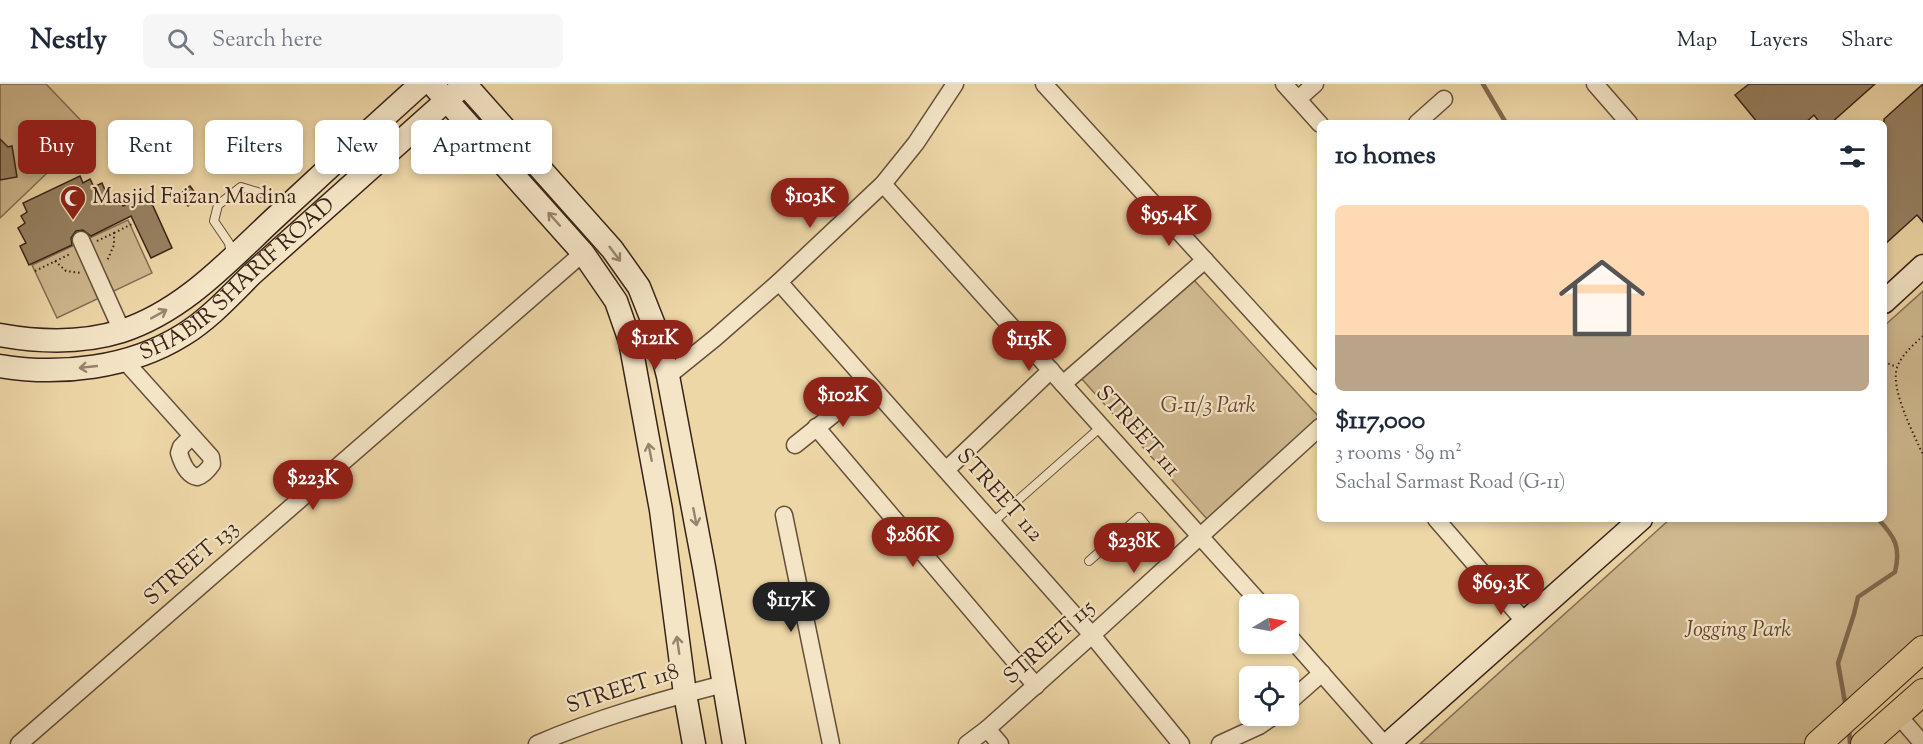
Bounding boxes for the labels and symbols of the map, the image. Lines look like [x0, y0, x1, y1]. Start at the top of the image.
pin: $103K [768, 178, 852, 229]
place label: Masjid Faizan Madina [92, 182, 297, 214]
mosque icon: Masjid Faizan Madina [58, 183, 88, 221]
street label: SHABIR SHARIF ROAD [135, 190, 343, 370]
pin: $95.4K [1120, 196, 1218, 247]
one-way arrow [547, 212, 561, 227]
one-way arrow [609, 245, 621, 261]
one-way arrow [150, 308, 167, 320]
pin: $121K [613, 320, 697, 371]
pin: $115K [987, 321, 1071, 372]
one-way arrow [79, 362, 99, 373]
pin: $102K [801, 377, 885, 428]
street label: STREET 111 [1087, 379, 1187, 485]
park label: G-11/3 Park [1160, 391, 1256, 423]
street label: STREET 112 [948, 442, 1050, 550]
one-way arrow [644, 443, 655, 462]
pin: $223K [271, 460, 355, 511]
one-way arrow [690, 507, 701, 527]
street label: STREET 133 [138, 514, 246, 614]
pin: $286K [871, 517, 955, 568]
pin: $238K [1092, 523, 1176, 574]
pin: $69.3K [1452, 565, 1550, 616]
pin: $117K [749, 582, 833, 633]
street label: STREET 115 [997, 593, 1103, 693]
north arrow [1239, 594, 1299, 654]
park label: Jogging Park [1684, 615, 1791, 647]
one-way arrow [672, 635, 683, 655]
street label: STREET 118 [562, 657, 684, 723]

